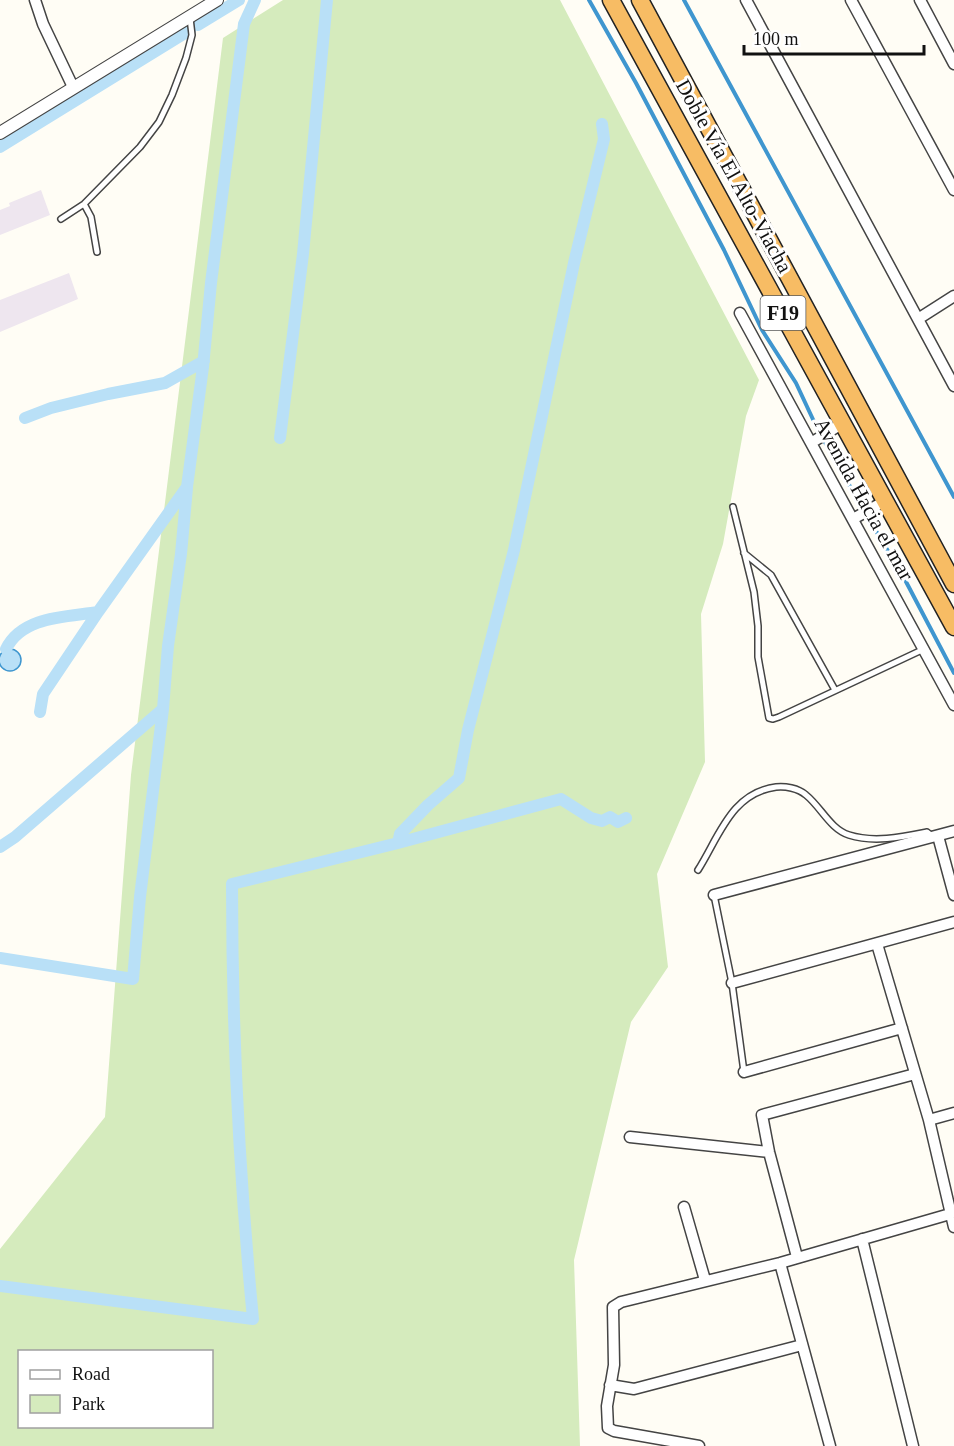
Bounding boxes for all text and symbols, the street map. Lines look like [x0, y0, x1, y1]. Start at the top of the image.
scale bar [744, 18, 924, 56]
text: 100 m [753, 29, 799, 49]
street label: Doble Vía El Alto-Viacha [671, 75, 797, 277]
road number: F19 [760, 296, 806, 330]
street label: Avenida Hacia el mar [809, 414, 919, 584]
legend [18, 1350, 213, 1428]
text: Road [72, 1364, 110, 1384]
text: Park [72, 1394, 105, 1414]

